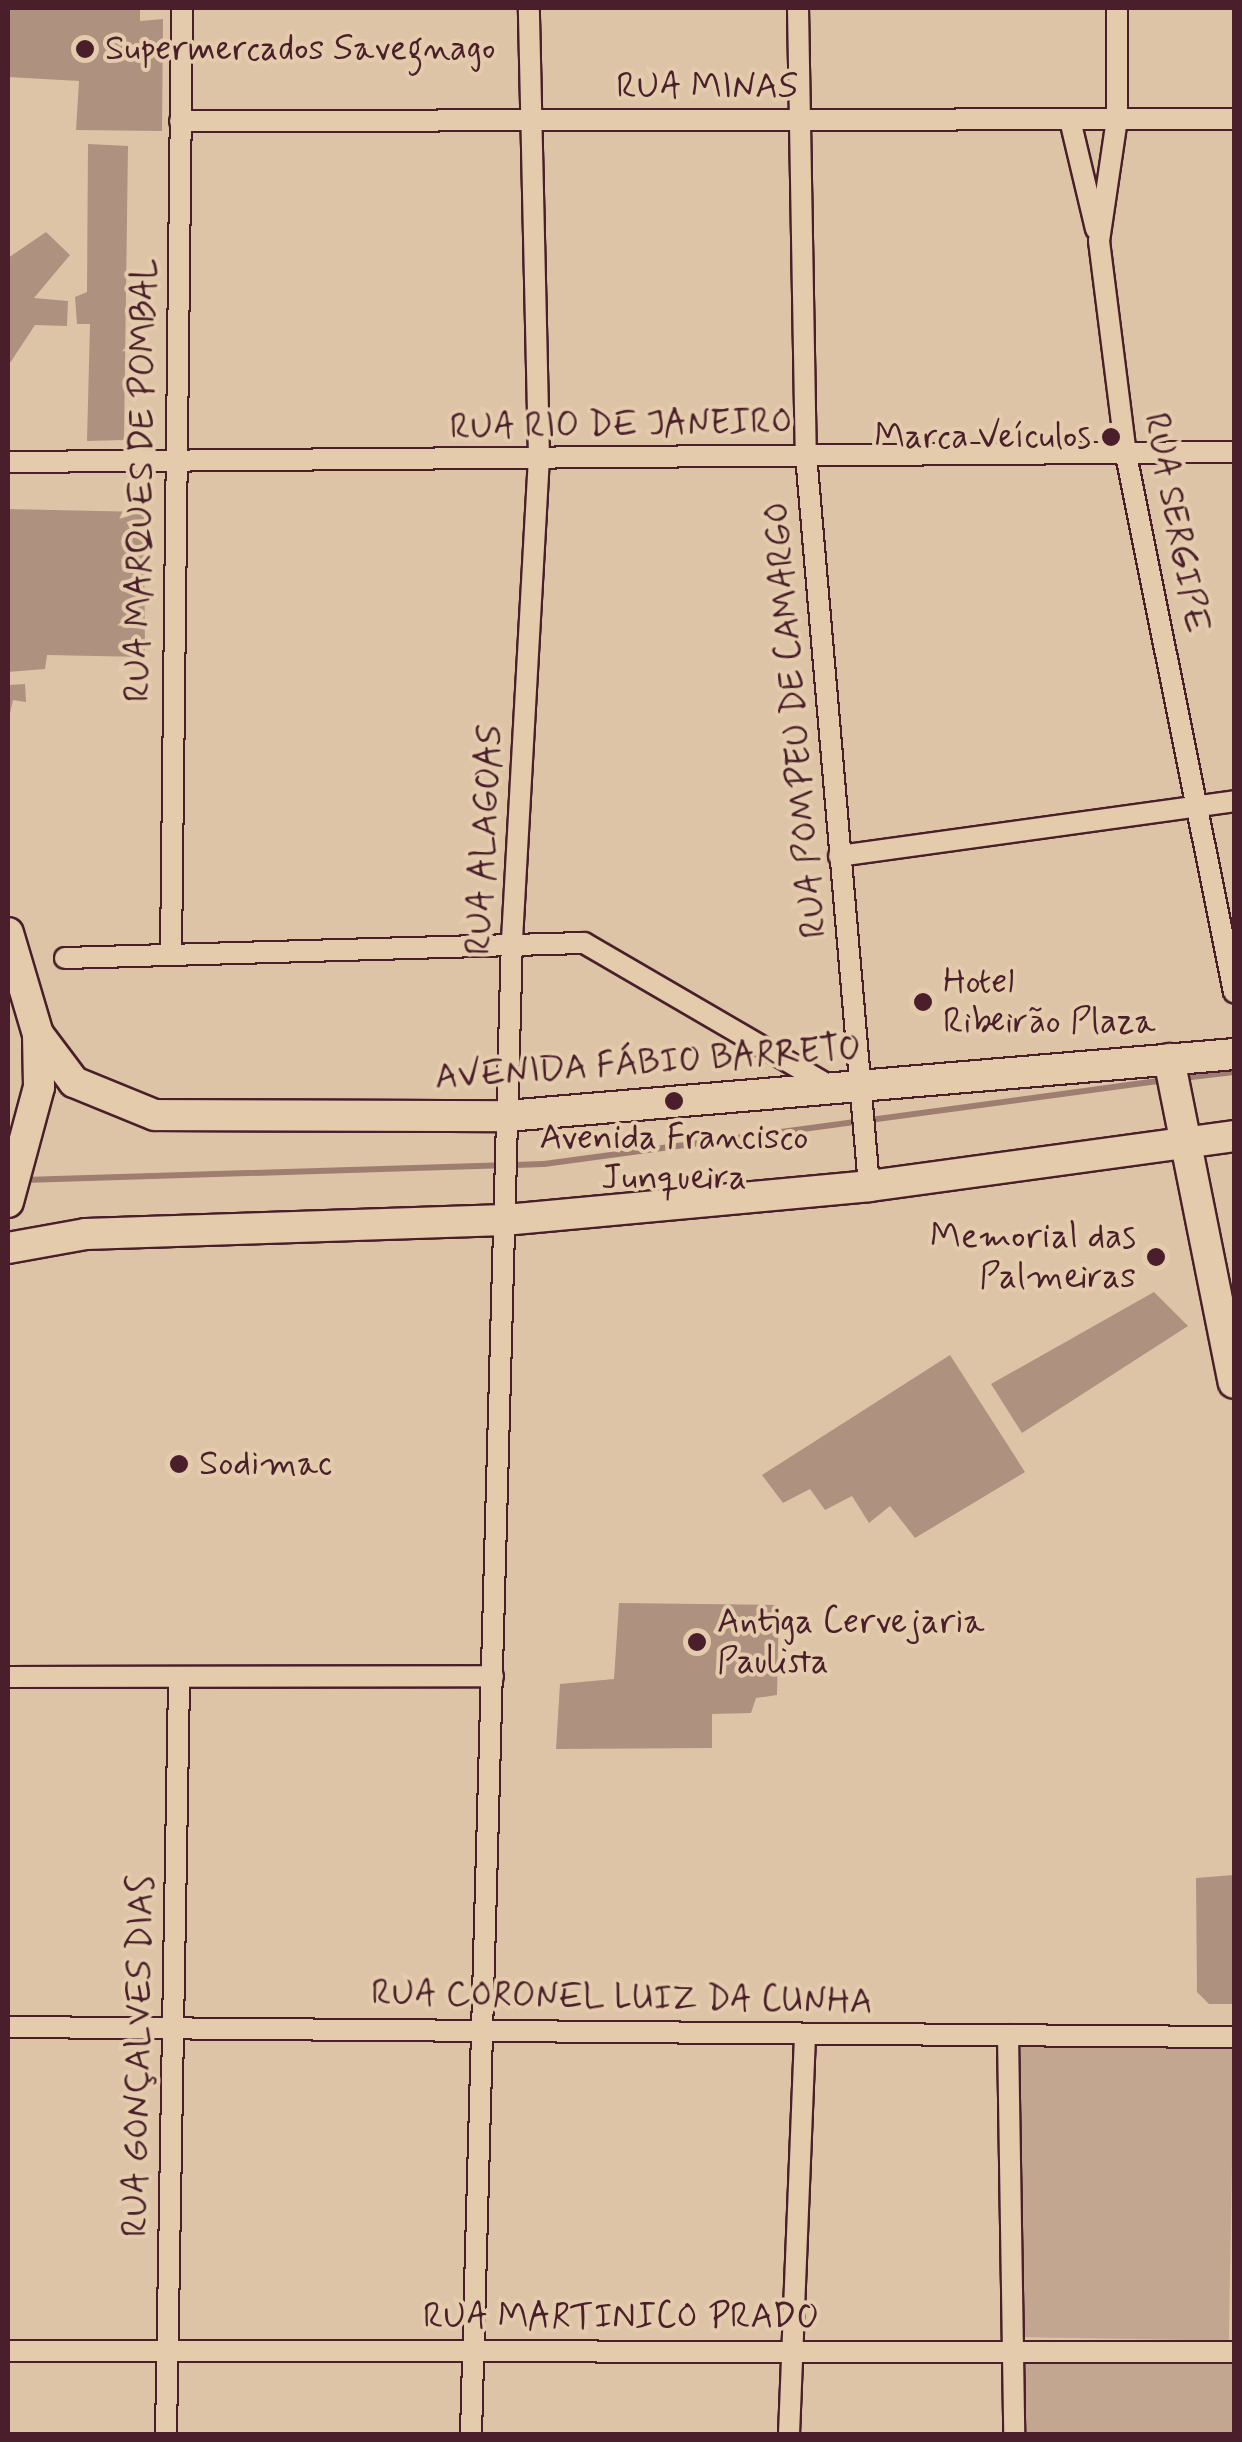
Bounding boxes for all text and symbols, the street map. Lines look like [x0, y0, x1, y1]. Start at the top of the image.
place label: Supermercados Savegnago [105, 28, 491, 70]
marker: Supermercados Savegnago [74, 38, 96, 60]
street label: RUA MINAS [613, 66, 801, 108]
street label: RUA MARQUES DE POMBAL [117, 258, 167, 702]
street label: RUA RIO DE JANEIRO [446, 401, 796, 449]
street label: RUA SERGIPE [1134, 411, 1218, 635]
place label: Marca Veículos [873, 416, 1091, 458]
marker: Marca Veículos [1100, 426, 1122, 448]
street label: RUA POMPEU DE CAMARGO [755, 491, 837, 949]
street label: RUA ALAGOAS [458, 725, 512, 955]
place label: Hotel Ribeirão Plaza [943, 961, 1153, 1043]
marker: Hotel Ribeirão Plaza [912, 991, 934, 1013]
street label: AVENIDA FÁBIO BARRETO [433, 1027, 863, 1099]
marker: Avenida Francisco Junqueira [663, 1090, 685, 1112]
place label: Avenida Francisco Junqueira [539, 1117, 809, 1199]
place label: Memorial das Palmeiras [930, 1216, 1136, 1298]
marker: Memorial das Palmeiras [1145, 1246, 1167, 1268]
place label: Sodimac [199, 1443, 332, 1485]
marker: Sodimac [168, 1453, 190, 1475]
place label: Antiga Cervejaria Paulista [717, 1601, 982, 1683]
marker: Antiga Cervejaria Paulista [686, 1631, 708, 1653]
street label: RUA GONÇALVES DIAS [115, 1870, 163, 2242]
street label: RUA CORONEL LUIZ DA CUNHA [367, 1973, 877, 2023]
street label: RUA MARTINICO PRADO [426, 2296, 816, 2338]

